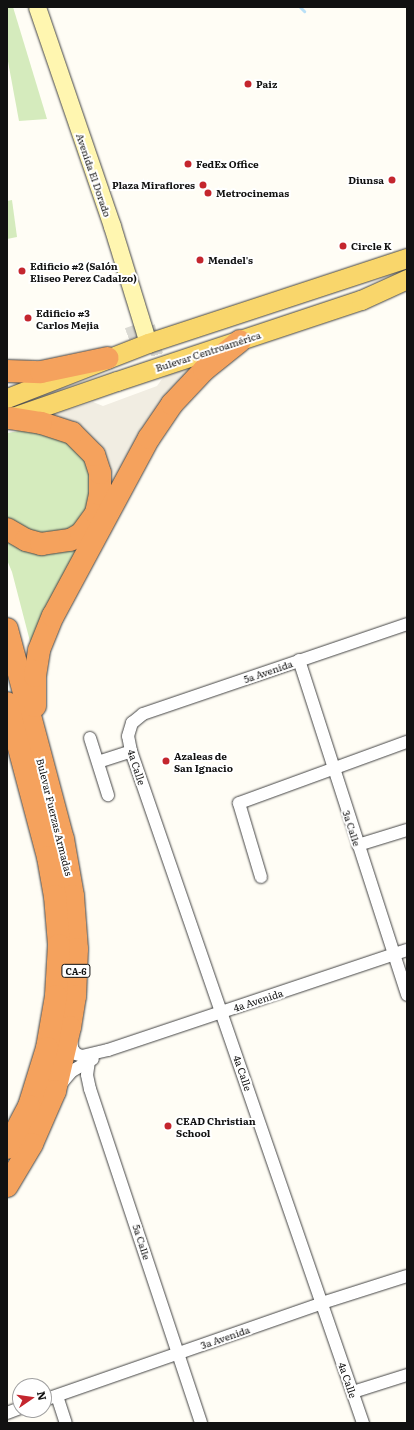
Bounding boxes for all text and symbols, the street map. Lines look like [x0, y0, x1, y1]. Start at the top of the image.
place label: Paiz [256, 78, 277, 90]
marker: Paiz [243, 79, 253, 89]
street label: Avenida El Dorado [74, 132, 114, 218]
place label: FedEx Office [196, 158, 259, 170]
marker: FedEx Office [183, 159, 193, 169]
place label: Diunsa [348, 174, 384, 186]
marker: Diunsa [387, 175, 397, 185]
place label: Plaza Miraflores [112, 179, 195, 191]
marker: Plaza Miraflores [198, 180, 208, 190]
place label: Metrocinemas [216, 187, 289, 199]
marker: Metrocinemas [203, 188, 213, 198]
place label: Circle K [351, 240, 392, 252]
marker: Circle K [338, 241, 348, 251]
place label: Mendel's [208, 254, 253, 266]
marker: Mendel's [195, 255, 205, 265]
place label: Edificio #2 (Salón Eliseo Perez Cadalzo) [30, 259, 137, 282]
marker: Edificio #2 (Salón Eliseo Perez Cadalzo) [17, 266, 27, 276]
place label: Edificio #3 Carlos Mejia [36, 306, 99, 330]
marker: Edificio #3 Carlos Mejia [23, 313, 33, 323]
street label: Bulevar Centroamérica [154, 328, 262, 374]
street label: 5a Avenida [242, 657, 294, 685]
street label: 4a Calle [126, 748, 148, 786]
place label: Azaleas de San Ignacio [174, 749, 233, 772]
marker: Azaleas de San Ignacio [161, 756, 171, 766]
street label: Bulevar Fuerzas Armadas [35, 757, 75, 877]
street label: 3a Calle [341, 809, 363, 847]
road number: CA-6 [61, 964, 91, 978]
street label: 4a Avenida [232, 986, 284, 1014]
street label: 4a Calle [231, 1054, 255, 1092]
place label: CEAD Christian School [176, 1114, 256, 1138]
marker: CEAD Christian School [163, 1121, 173, 1131]
street label: 5a Calle [131, 1223, 153, 1261]
street label: 3a Avenida [199, 1323, 251, 1351]
street label: 4a Calle [336, 1361, 360, 1399]
north arrow [12, 1378, 52, 1418]
text: N [34, 1389, 52, 1402]

